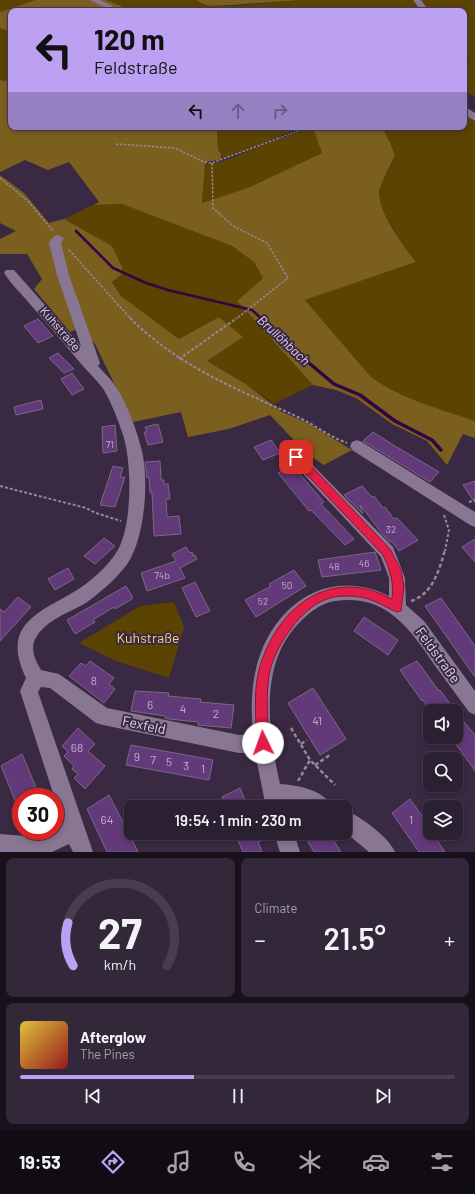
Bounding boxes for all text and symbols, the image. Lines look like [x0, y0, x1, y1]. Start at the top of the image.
text: 120 m [94, 22, 165, 56]
icon: left [28, 24, 80, 76]
text: Feldstraße [94, 56, 178, 78]
icon: left [185, 100, 207, 122]
icon: ahead [227, 100, 249, 122]
icon: right [269, 100, 291, 122]
street label: Kuhstraße [38, 303, 84, 353]
water label: Brullöhbach [255, 312, 314, 368]
house number: 71 [106, 438, 114, 450]
pin [279, 440, 313, 474]
icon: arrive [285, 446, 307, 468]
house number: 32 [386, 523, 396, 535]
house number: 46 [359, 557, 369, 569]
house number: 48 [329, 560, 339, 572]
house number: 74b [154, 569, 170, 581]
house number: 50 [282, 579, 292, 591]
house number: 52 [258, 595, 268, 607]
street label: Feldstraße [412, 623, 464, 686]
park label: Kuhstraße [117, 629, 179, 646]
house number: 8 [91, 673, 97, 687]
house number: 6 [147, 697, 153, 711]
house number: 4 [180, 701, 186, 715]
map controls [423, 704, 463, 840]
button: sound [423, 704, 463, 744]
house number: 2 [213, 706, 219, 720]
street label: Fexfeld [121, 712, 167, 737]
house number: 41 [312, 713, 322, 727]
position arrow [242, 722, 284, 764]
house number: 68 [71, 740, 83, 754]
house number: 9 [134, 749, 140, 763]
house number: 7 [150, 752, 156, 766]
button: search [423, 752, 463, 792]
house number: 5 [166, 754, 172, 768]
house number: 3 [183, 758, 189, 772]
house number: 1 [201, 761, 205, 775]
speed limit sign: 30 [12, 788, 64, 840]
button: layers [423, 800, 463, 840]
text: 19:54 · 1 min · 230 m [175, 811, 301, 829]
house number: 64 [101, 812, 113, 826]
house number: 1 [409, 812, 413, 826]
text: Climate [255, 900, 298, 916]
text: 27 [98, 906, 143, 956]
text: 21.5° [324, 920, 386, 956]
text: − [255, 926, 266, 952]
text: + [444, 926, 455, 952]
text: km/h [104, 955, 136, 972]
text: Afterglow [80, 1028, 146, 1046]
text: The Pines [80, 1046, 135, 1062]
icon: previous [82, 1085, 104, 1107]
icon: pause [227, 1085, 249, 1107]
icon: next [372, 1085, 394, 1107]
icon: directions [99, 1148, 127, 1176]
icon: music [165, 1148, 193, 1176]
icon: phone [230, 1148, 258, 1176]
icon: climate [296, 1148, 324, 1176]
icon: car [362, 1148, 390, 1176]
icon: filters [428, 1148, 456, 1176]
text: 19:53 [19, 1151, 61, 1173]

